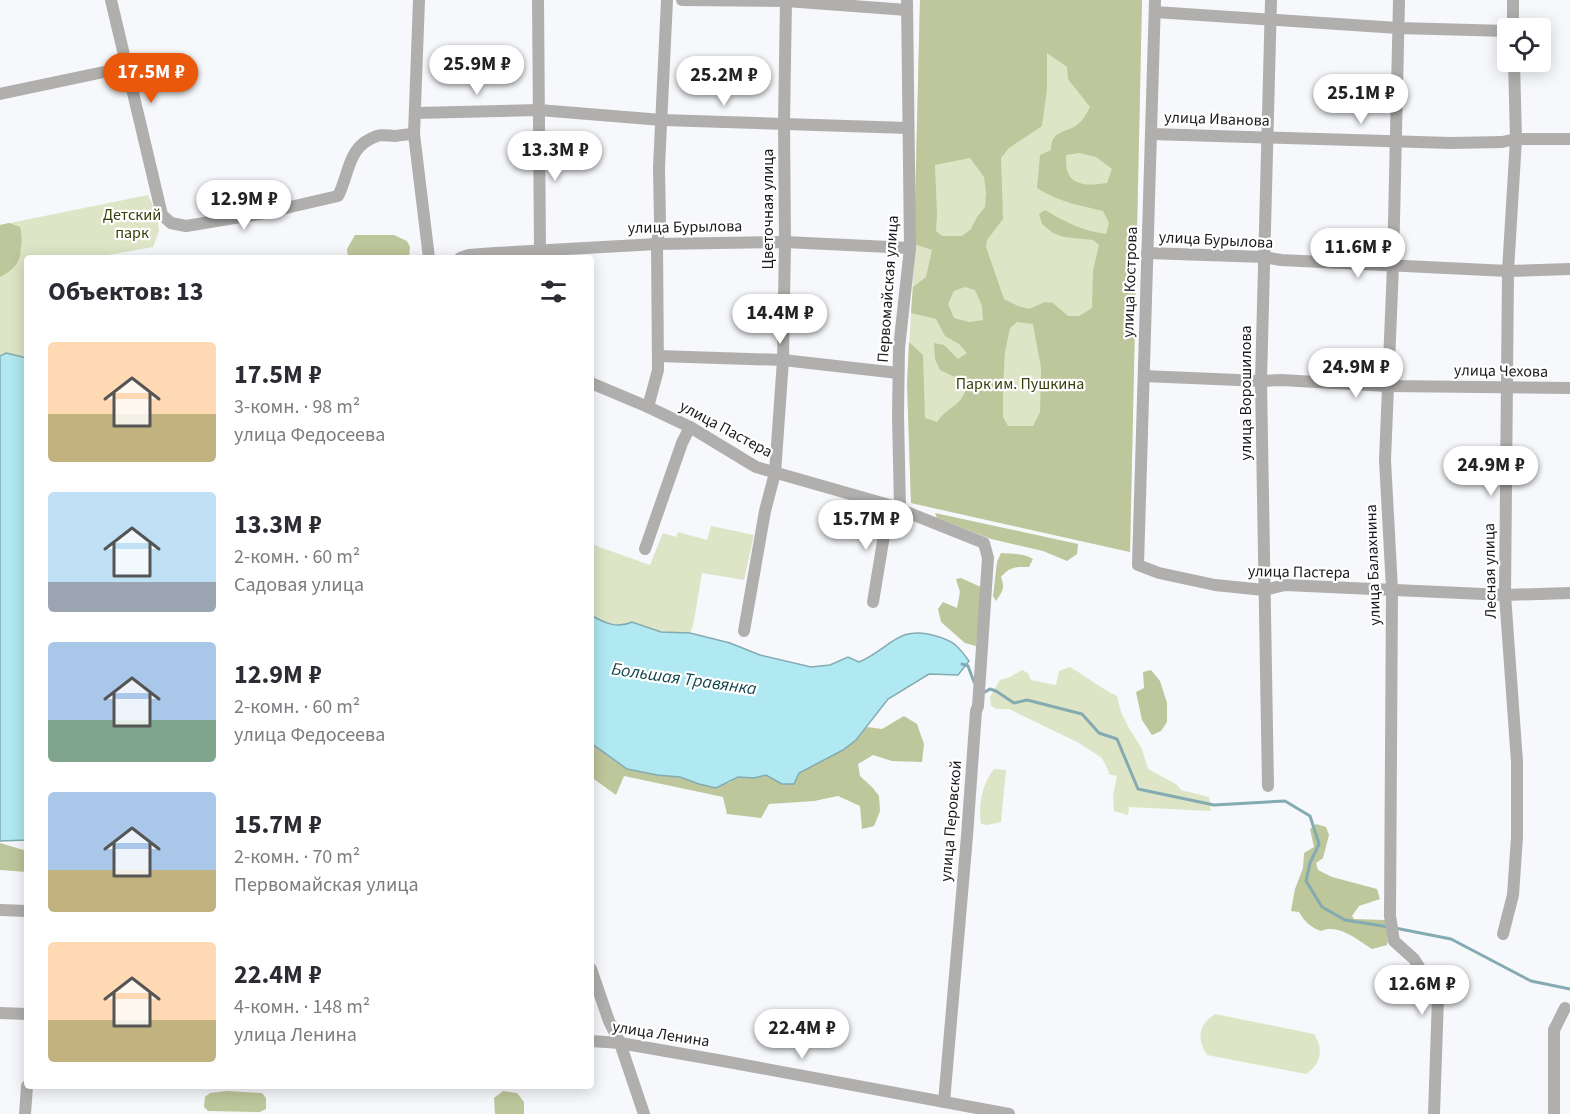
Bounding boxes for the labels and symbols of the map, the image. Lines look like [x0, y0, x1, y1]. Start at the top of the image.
pin: 25.9M ₽ [422, 45, 532, 96]
pin: 17.5M ₽ [96, 53, 206, 104]
pin: 25.2M ₽ [669, 56, 779, 107]
pin: 25.1M ₽ [1306, 74, 1416, 125]
street label: улица Иванова [1164, 106, 1270, 132]
pin: 13.3M ₽ [500, 131, 610, 182]
street label: Цветочная улица [757, 149, 779, 269]
pin: 12.9M ₽ [189, 180, 299, 231]
park label: Детский парк [103, 204, 161, 244]
street label: улица Бурылова [627, 215, 743, 239]
street label: Первомайская улица [872, 215, 904, 363]
street label: улица Кострова [1117, 226, 1143, 338]
street label: улица Бурылова [1158, 226, 1274, 254]
pin: 11.6M ₽ [1303, 228, 1413, 279]
pin: 14.4M ₽ [725, 294, 835, 345]
street label: улица Ворошилова [1235, 325, 1257, 461]
pin: 24.9M ₽ [1301, 348, 1411, 399]
street label: улица Чехова [1454, 359, 1548, 383]
park label: Парк им. Пушкина [956, 373, 1084, 395]
street label: улица Пастера [676, 395, 776, 463]
pin: 24.9M ₽ [1436, 446, 1546, 497]
pin: 15.7M ₽ [811, 500, 921, 551]
street label: улица Балахнина [1360, 504, 1386, 626]
street label: Лесная улица [1478, 523, 1502, 619]
street label: улица Пастера [1248, 560, 1350, 584]
water label: Большая Травянка [610, 656, 759, 702]
street label: улица Перовской [935, 759, 967, 883]
pin: 12.6M ₽ [1367, 965, 1477, 1016]
pin: 22.4M ₽ [747, 1009, 857, 1060]
street label: улица Ленина [611, 1015, 711, 1053]

